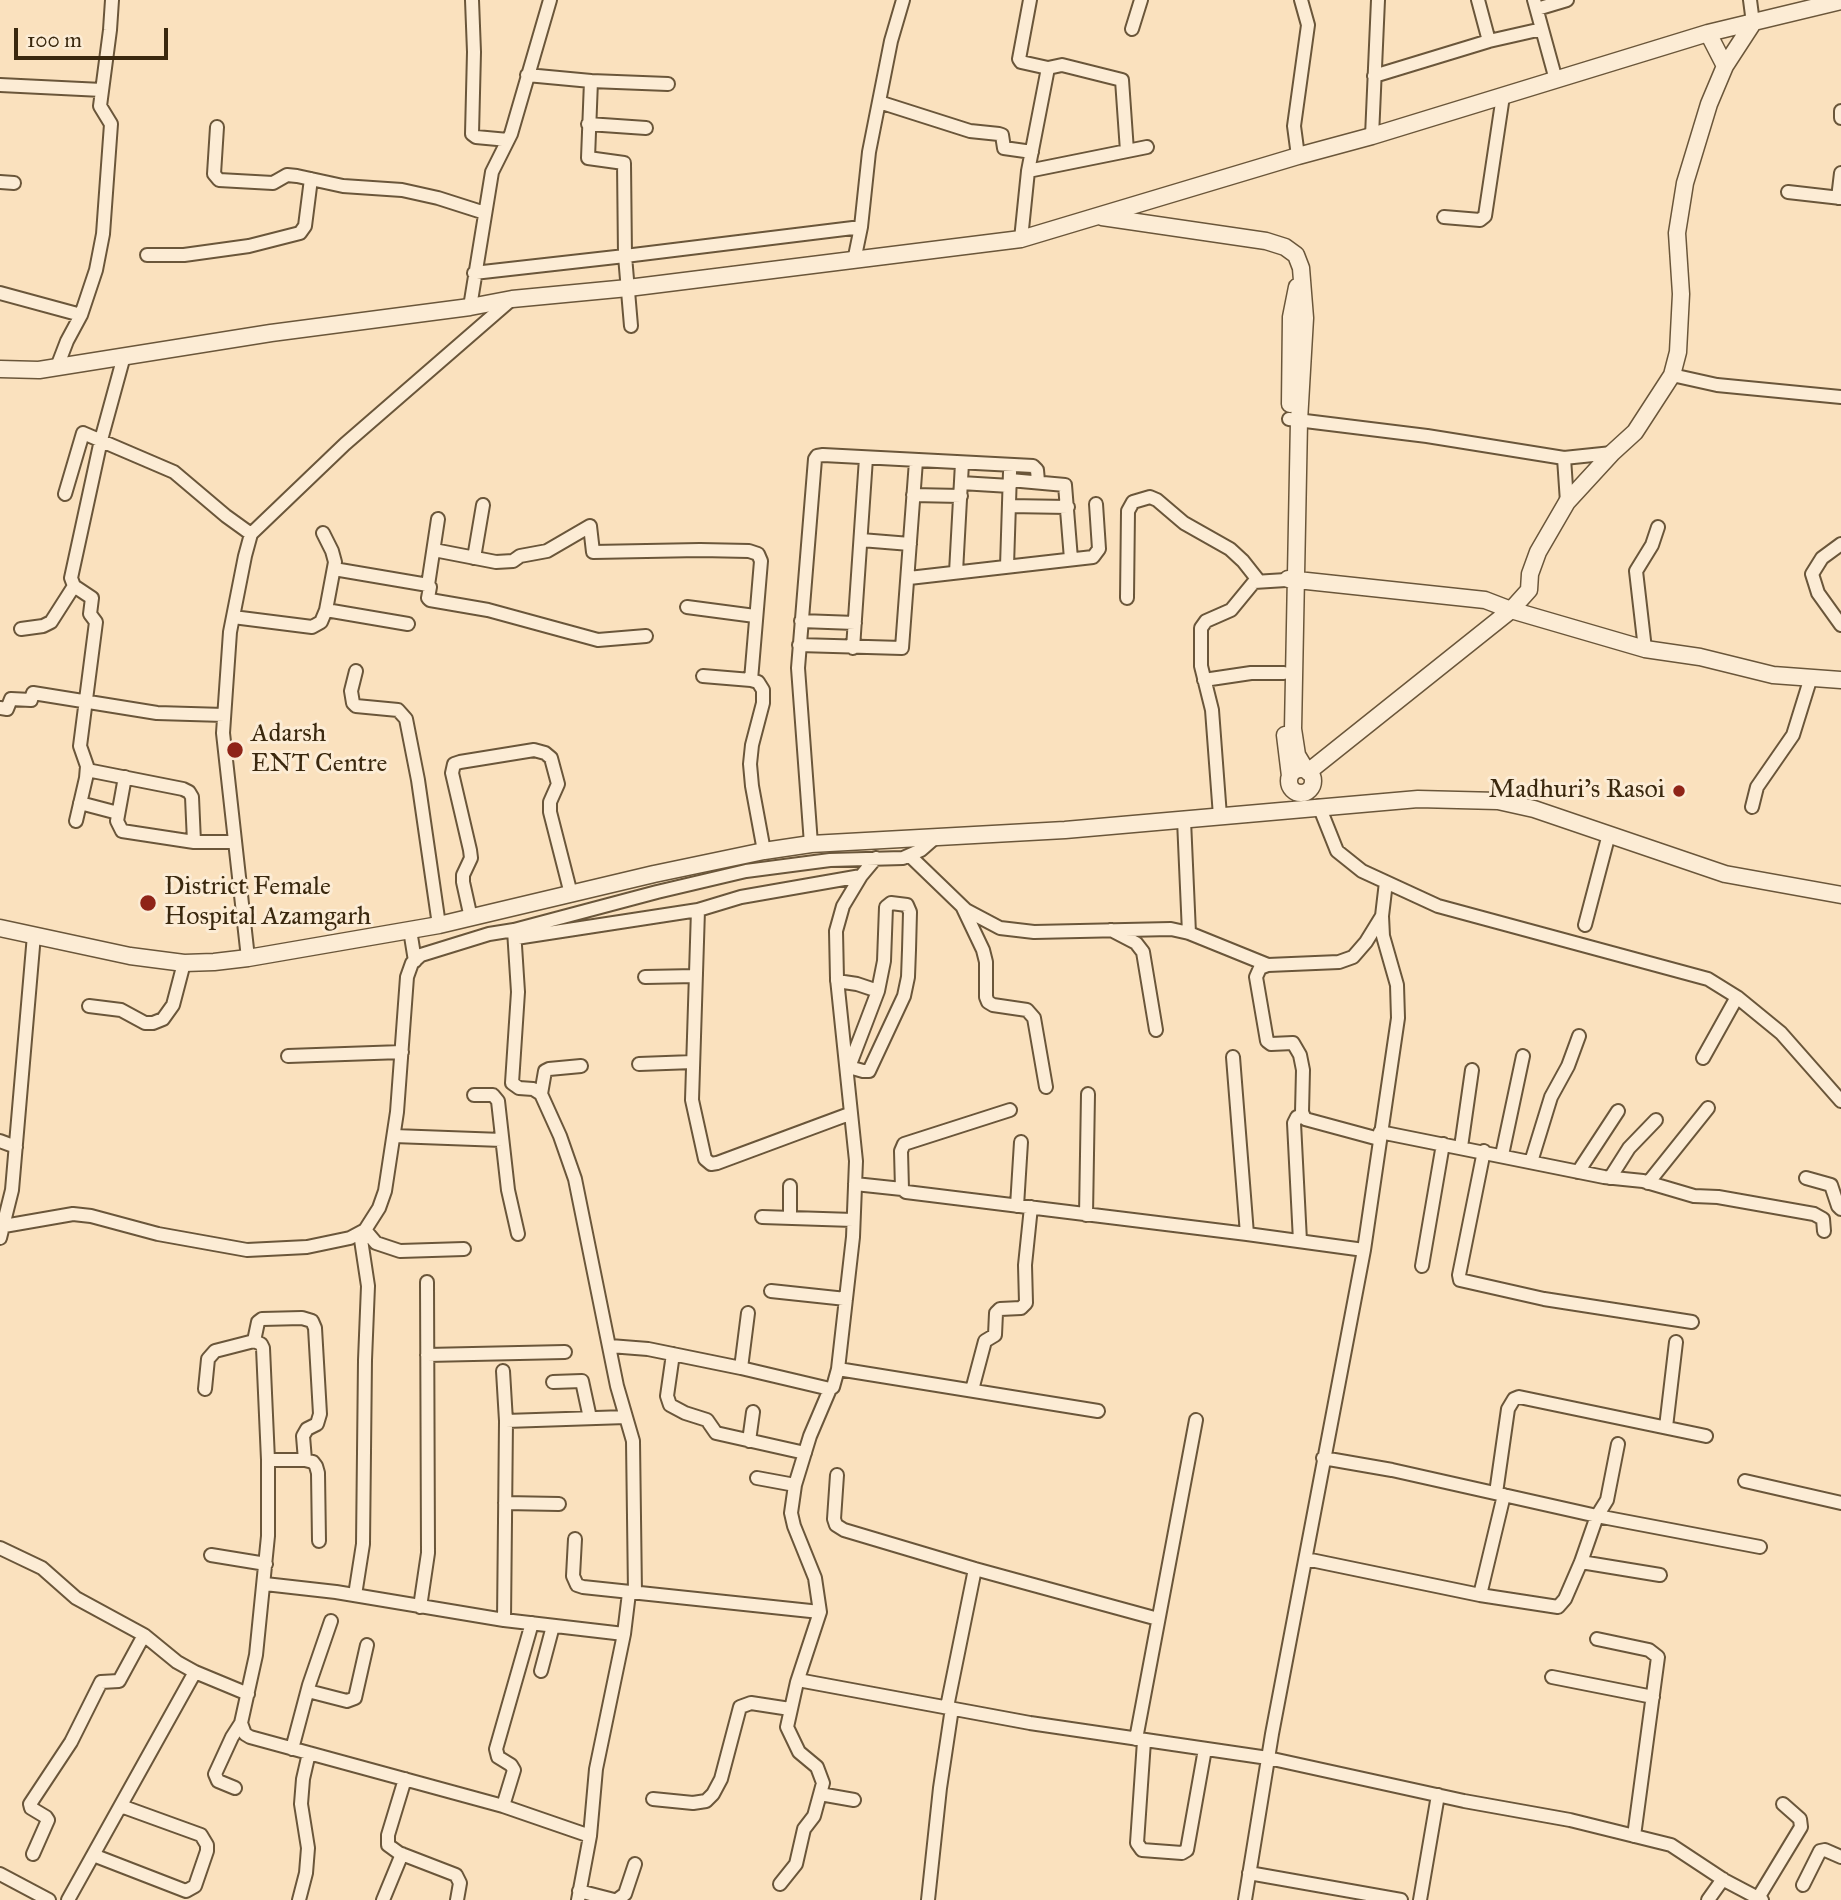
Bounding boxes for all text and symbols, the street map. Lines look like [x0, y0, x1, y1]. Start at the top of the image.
scale bar [18, 14, 172, 58]
text: 100 m [27, 27, 82, 53]
place label: Adarsh ENT Centre [251, 719, 387, 780]
marker: Adarsh ENT Centre [225, 740, 245, 760]
place label: Madhuri's Rasoi [1489, 775, 1665, 807]
marker: Madhuri's Rasoi [1671, 783, 1687, 799]
place label: District Female Hospital Azamgarh [164, 872, 371, 934]
marker: District Female Hospital Azamgarh [138, 893, 158, 913]

